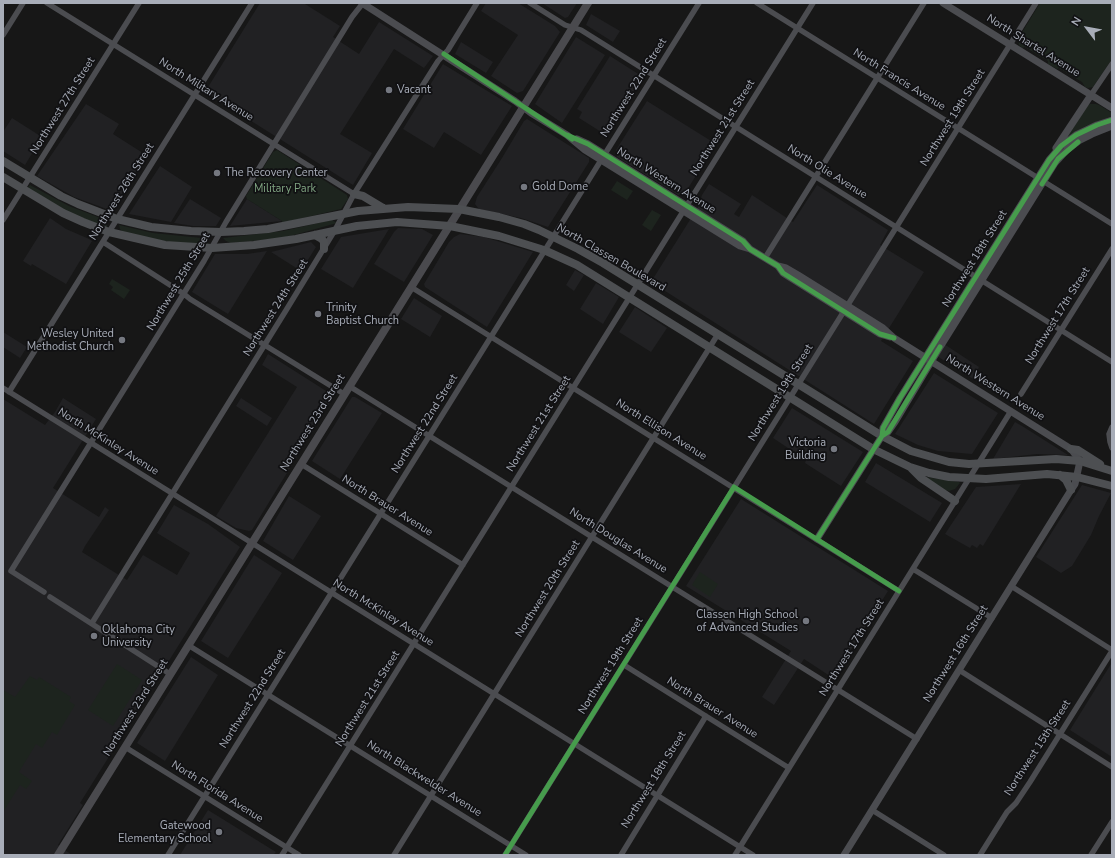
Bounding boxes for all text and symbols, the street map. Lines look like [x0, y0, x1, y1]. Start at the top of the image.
north arrow [1067, 8, 1107, 48]
street label: North Shartel Avenue [984, 12, 1082, 80]
street label: Northwest 22nd Street [598, 36, 670, 140]
street label: North Francis Avenue [850, 46, 948, 114]
street label: Northwest 27th Street [28, 55, 98, 157]
street label: North Military Avenue [156, 56, 256, 124]
street label: Northwest 19th Street [918, 67, 988, 169]
street label: Northwest 21st Street [688, 78, 758, 178]
place label: Vacant [397, 83, 431, 97]
marker: Vacant [384, 85, 394, 95]
street label: Northwest 26th Street [87, 141, 157, 243]
street label: North Olie Avenue [785, 142, 869, 202]
street label: North Western Avenue [614, 145, 718, 217]
place label: The Recovery Center [225, 166, 328, 180]
marker: The Recovery Center [212, 168, 222, 178]
place label: Gold Dome [532, 180, 588, 194]
park label: Military Park [254, 182, 316, 196]
marker: Gold Dome [519, 182, 529, 192]
street label: Northwest 18th Street [940, 208, 1010, 310]
street label: North Classen Boulevard [554, 221, 668, 295]
street label: Northwest 25th Street [145, 231, 213, 333]
street label: Northwest 24th Street [241, 257, 311, 359]
street label: Northwest 17th Street [1023, 265, 1093, 367]
place label: Trinity Baptist Church [326, 301, 399, 327]
marker: Trinity Baptist Church [313, 309, 323, 319]
place label: Wesley United Methodist Church [27, 327, 114, 353]
marker: Wesley United Methodist Church [117, 335, 127, 345]
street label: Northwest 19th Street [746, 342, 816, 444]
street label: North Western Avenue [943, 352, 1047, 424]
street label: Northwest 23rd Street [278, 372, 348, 474]
street label: Northwest 22nd Street [389, 372, 461, 476]
street label: Northwest 21st Street [504, 374, 574, 474]
street label: North Ellison Avenue [613, 397, 709, 463]
street label: North McKinley Avenue [55, 406, 161, 478]
place label: Victoria Building [785, 436, 826, 462]
marker: Victoria Building [829, 444, 839, 454]
street label: North Brauer Avenue [339, 473, 435, 539]
street label: North Douglas Avenue [567, 505, 669, 577]
street label: Northwest 20th Street [513, 538, 583, 640]
street label: North McKinley Avenue [330, 577, 436, 649]
street label: Northwest 17th Street [817, 597, 887, 699]
street label: Northwest 16th Street [921, 603, 991, 705]
place label: Classen High School of Advanced Studies [696, 608, 798, 634]
street label: Northwest 19th Street [576, 615, 646, 717]
marker: Classen High School of Advanced Studies [801, 616, 811, 626]
place label: Oklahoma City University [102, 623, 175, 649]
marker: Oklahoma City University [89, 631, 99, 641]
street label: Northwest 22nd Street [217, 647, 289, 751]
street label: Northwest 21st Street [333, 649, 403, 749]
street label: Northwest 23rd Street [101, 657, 171, 759]
street label: North Brauer Avenue [664, 675, 760, 741]
street label: Northwest 15th Street [1002, 698, 1074, 798]
street label: Northwest 18th Street [619, 729, 689, 831]
street label: North Blackwelder Avenue [364, 738, 484, 820]
street label: North Florida Avenue [169, 758, 265, 826]
place label: Gatewood Elementary School [118, 819, 211, 845]
marker: Gatewood Elementary School [214, 827, 224, 837]

